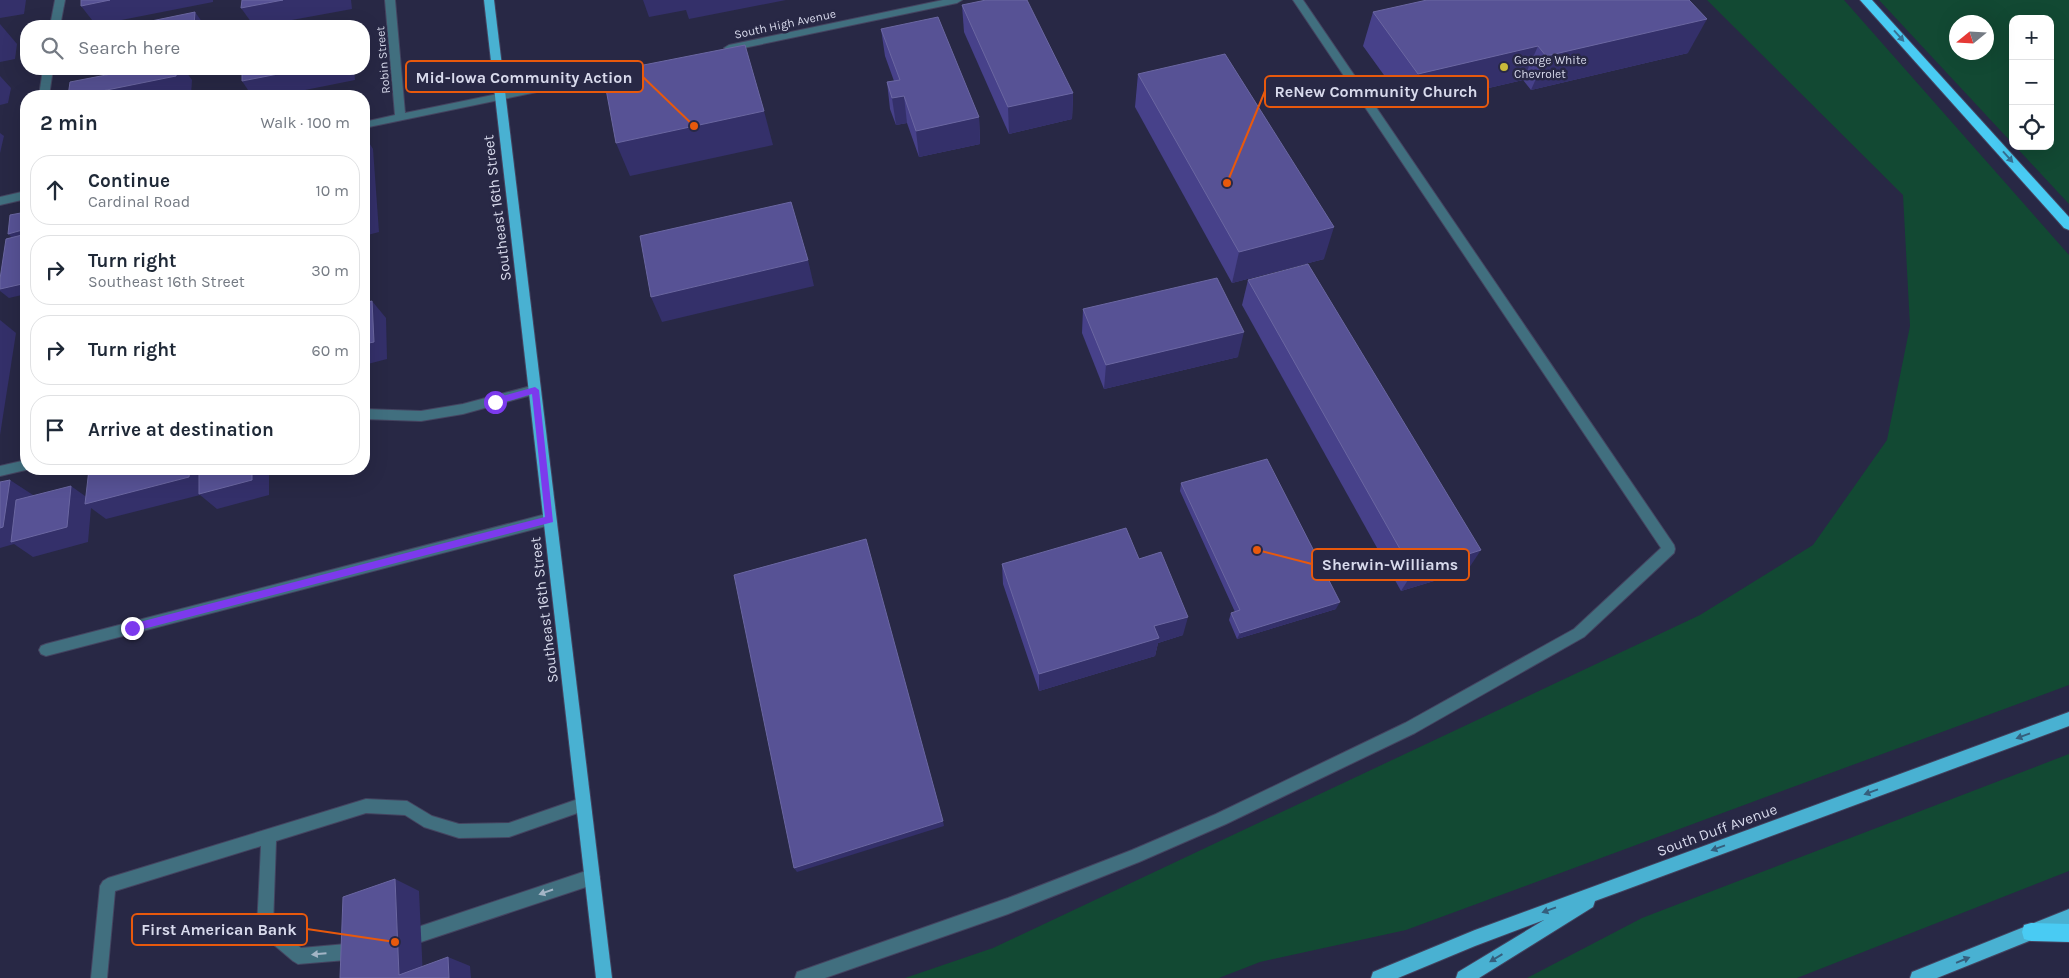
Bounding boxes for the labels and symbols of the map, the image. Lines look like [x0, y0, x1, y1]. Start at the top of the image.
street label: South High Avenue [733, 6, 837, 42]
north arrow [1949, 15, 1994, 60]
street label: Robin Street [373, 25, 393, 94]
one-way arrow [1893, 30, 1905, 42]
place label: George White Chevrolet [1514, 53, 1587, 81]
callout: Mid-Iowa Community Action [406, 61, 643, 92]
marker: George White Chevrolet [1498, 61, 1510, 73]
text: Mid-Iowa Community Action [416, 68, 632, 87]
callout: ReNew Community Church [1265, 76, 1488, 107]
text: ReNew Community Church [1275, 82, 1477, 101]
street label: Southeast 16th Street [479, 134, 515, 282]
one-way arrow [2002, 150, 2014, 162]
route start [484, 391, 507, 414]
street label: Southeast 16th Street [526, 536, 562, 684]
callout: Sherwin-Williams [1312, 549, 1469, 580]
text: Sherwin-Williams [1322, 555, 1458, 574]
route end [121, 617, 144, 640]
one-way arrow [2016, 732, 2030, 740]
one-way arrow [1863, 788, 1878, 796]
street label: South Duff Avenue [1654, 800, 1780, 860]
one-way arrow [1711, 845, 1726, 852]
one-way arrow [538, 889, 553, 897]
one-way arrow [1542, 907, 1557, 914]
callout: First American Bank [132, 914, 307, 945]
text: First American Bank [141, 920, 297, 939]
one-way arrow [311, 951, 327, 959]
one-way arrow [1489, 954, 1502, 963]
one-way arrow [1956, 956, 1971, 964]

